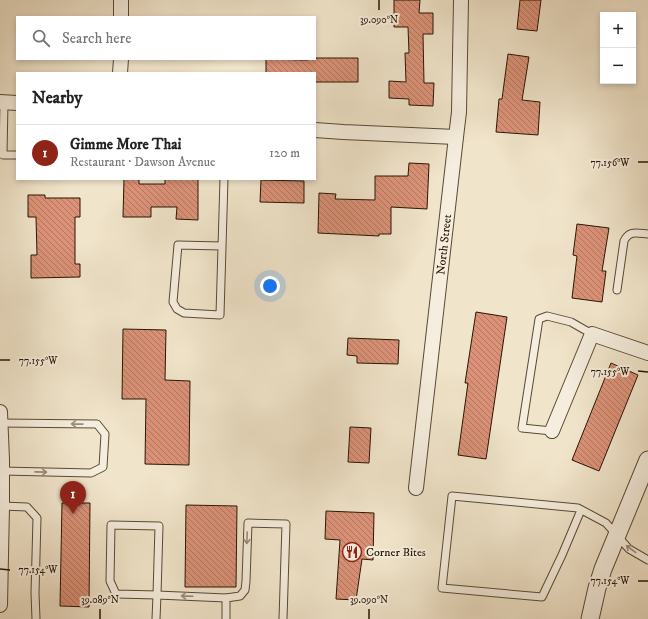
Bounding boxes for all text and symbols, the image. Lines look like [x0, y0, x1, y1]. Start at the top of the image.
map controls [600, 12, 636, 84]
button: + [600, 12, 636, 48]
text: 39.090°N [360, 14, 398, 26]
search box [16, 16, 316, 60]
icon: search [30, 27, 52, 49]
text: Search here [62, 29, 131, 48]
button: − [600, 48, 636, 84]
text: Nearby [32, 87, 82, 109]
text: Gimme More Thai [70, 135, 182, 154]
text: 1 [43, 145, 47, 161]
text: 120 m [269, 145, 300, 161]
text: Restaurant · Dawson Avenue [70, 154, 215, 170]
text: 77.156°W [591, 157, 630, 169]
street label: North Street [433, 213, 455, 276]
your location [260, 276, 280, 296]
text: 77.155°W [19, 355, 58, 367]
text: 77.155°W [591, 366, 630, 378]
one-way arrow [71, 420, 84, 428]
one-way arrow [34, 468, 47, 476]
pin: 1 [60, 481, 86, 514]
one-way arrow [244, 531, 251, 544]
restaurant icon: Corner Bites [341, 541, 363, 563]
place label: Corner Bites [366, 545, 426, 560]
one-way arrow [625, 545, 636, 554]
text: 77.154°W [19, 564, 58, 576]
text: 77.154°W [591, 575, 630, 587]
one-way arrow [181, 592, 194, 600]
text: 39.089°N [81, 594, 119, 606]
text: 39.090°N [350, 594, 388, 606]

